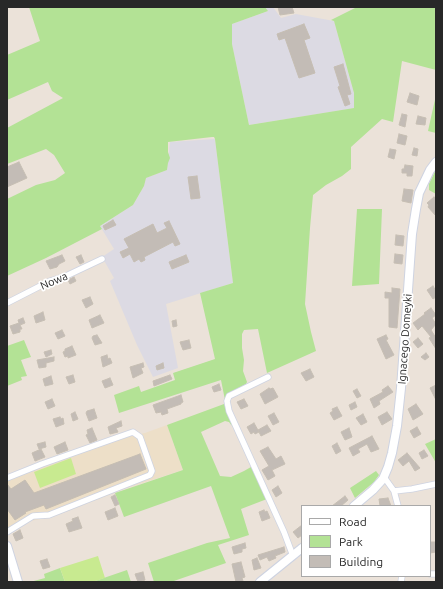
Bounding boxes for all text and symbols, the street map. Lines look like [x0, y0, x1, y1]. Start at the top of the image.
street label: Nowa [38, 269, 70, 293]
street label: Ignacego Domeyki [395, 293, 415, 385]
legend [301, 505, 431, 577]
text: Road [339, 515, 367, 528]
text: Park [339, 535, 363, 548]
text: Building [339, 555, 383, 568]

